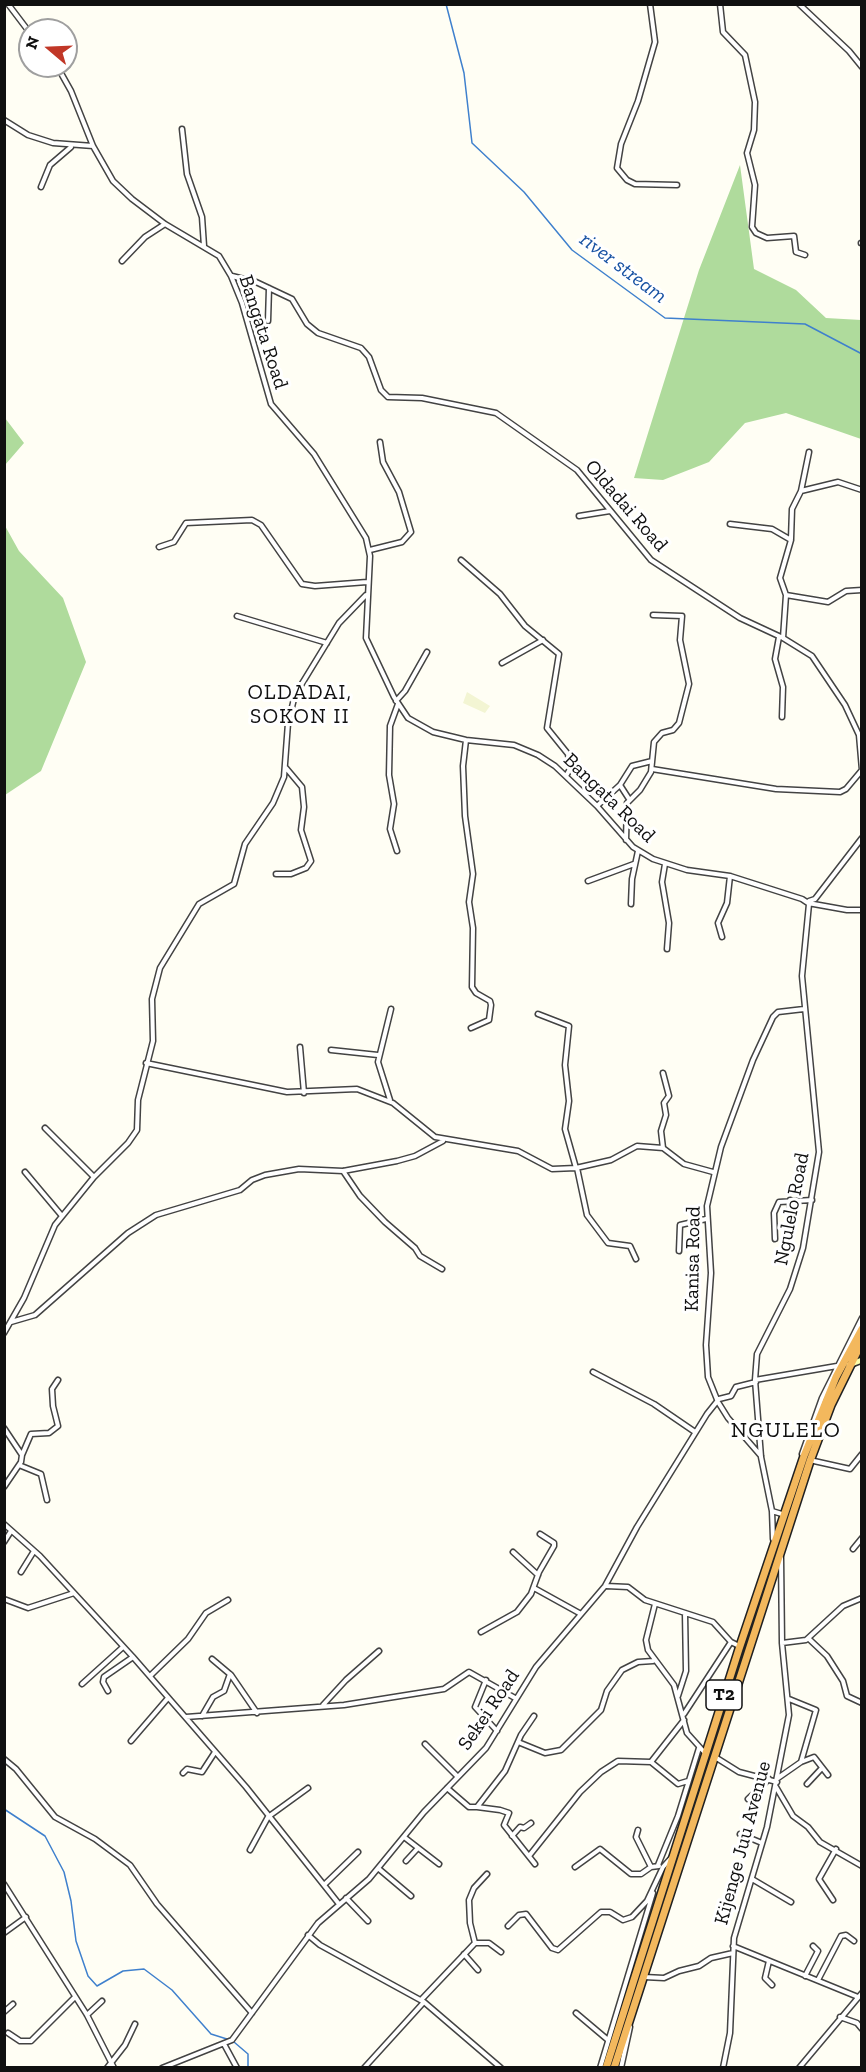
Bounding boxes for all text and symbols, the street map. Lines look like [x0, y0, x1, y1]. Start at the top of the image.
north arrow [18, 18, 78, 78]
text: N [21, 34, 43, 51]
water label: river stream [574, 227, 672, 309]
street label: Bangata Road [233, 272, 293, 392]
street label: Oldadai Road [580, 455, 672, 557]
district label: OLDADAI, SOKON II [247, 680, 353, 730]
street label: Bangata Road [558, 748, 660, 848]
street label: Ngulelo Road [769, 1151, 815, 1267]
street label: Kanisa Road [680, 1206, 706, 1312]
district label: NGULELO [731, 1418, 841, 1444]
street label: Sekei Road [453, 1665, 525, 1755]
road number: T2 [706, 1680, 742, 1710]
street label: Kijenge Juu Avenue [710, 1759, 776, 1927]

